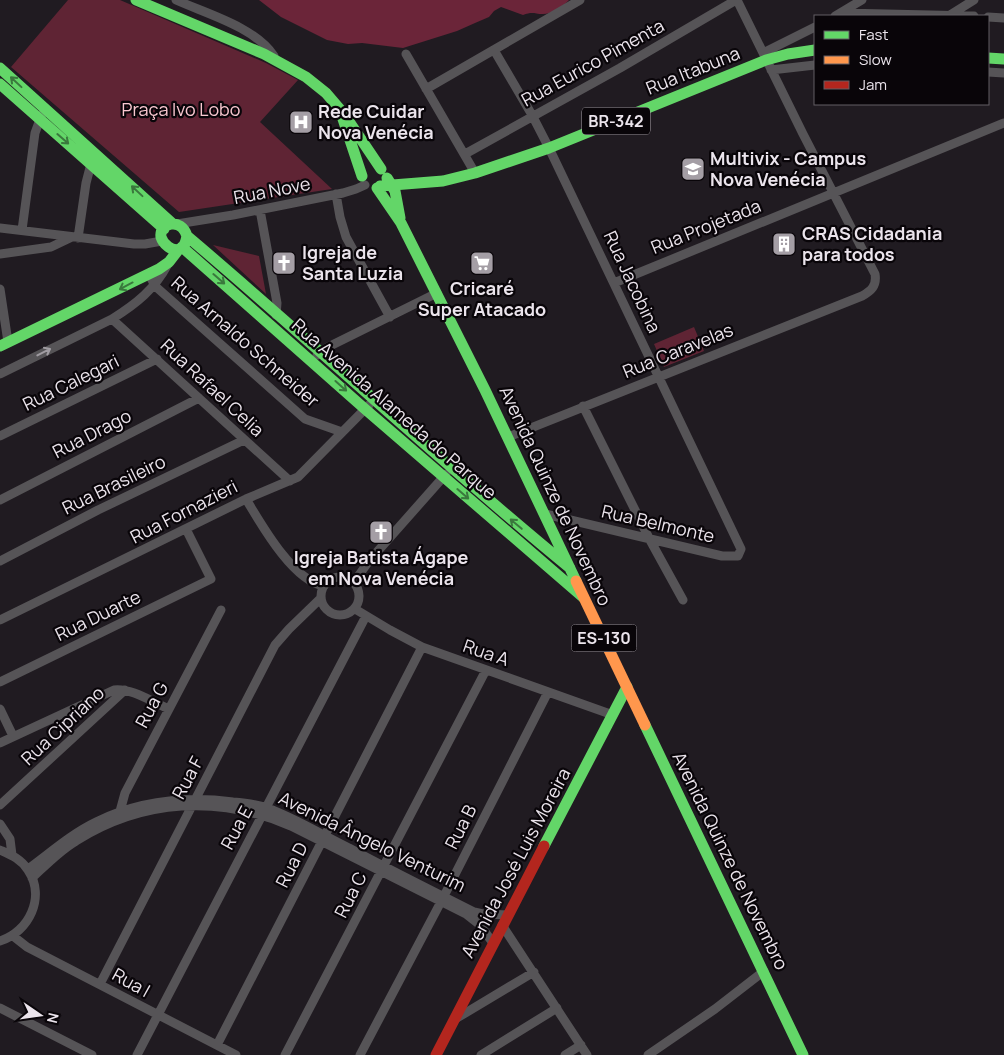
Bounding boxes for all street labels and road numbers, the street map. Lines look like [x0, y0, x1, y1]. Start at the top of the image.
street label: Rua Eurico Pimenta [517, 13, 668, 111]
street label: Rua Itabuna [642, 40, 743, 100]
road number: BR-342 [582, 108, 650, 134]
street label: Rua Nove [231, 171, 312, 209]
street label: Rua Projetada [647, 193, 764, 259]
street label: Rua Jacobina [599, 227, 667, 336]
street label: Rua Arnaldo Schneider [167, 270, 325, 412]
street label: Rua Avenida Alameda do Parque [287, 313, 502, 504]
street label: Rua Caravelas [619, 317, 736, 383]
street label: Rua Rafael Celia [156, 333, 270, 441]
street label: Rua Calegari [18, 348, 123, 416]
street label: Avenida Quinze de Novembro [494, 382, 617, 609]
street label: Rua Drago [48, 403, 135, 463]
street label: Rua Brasileiro [58, 449, 169, 520]
street label: Rua Fornazieri [126, 474, 241, 548]
street label: Rua Belmonte [599, 498, 717, 548]
street label: Rua Duarte [51, 584, 144, 646]
road number: ES-130 [572, 624, 636, 651]
street label: Rua A [460, 633, 513, 671]
street label: Rua G [129, 677, 173, 732]
street label: Rua Cipriano [16, 681, 109, 770]
street label: Avenida Quinze de Novembro [668, 748, 794, 974]
street label: Rua F [166, 752, 208, 803]
street label: Avenida José Luis Moreira [455, 764, 575, 962]
street label: Avenida Ângelo Venturim [275, 785, 470, 897]
street label: Rua B [439, 800, 481, 853]
street label: Rua E [215, 802, 257, 853]
street label: Rua D [270, 838, 313, 891]
street label: Rua C [328, 867, 372, 922]
street label: Rua I [108, 962, 155, 1002]

